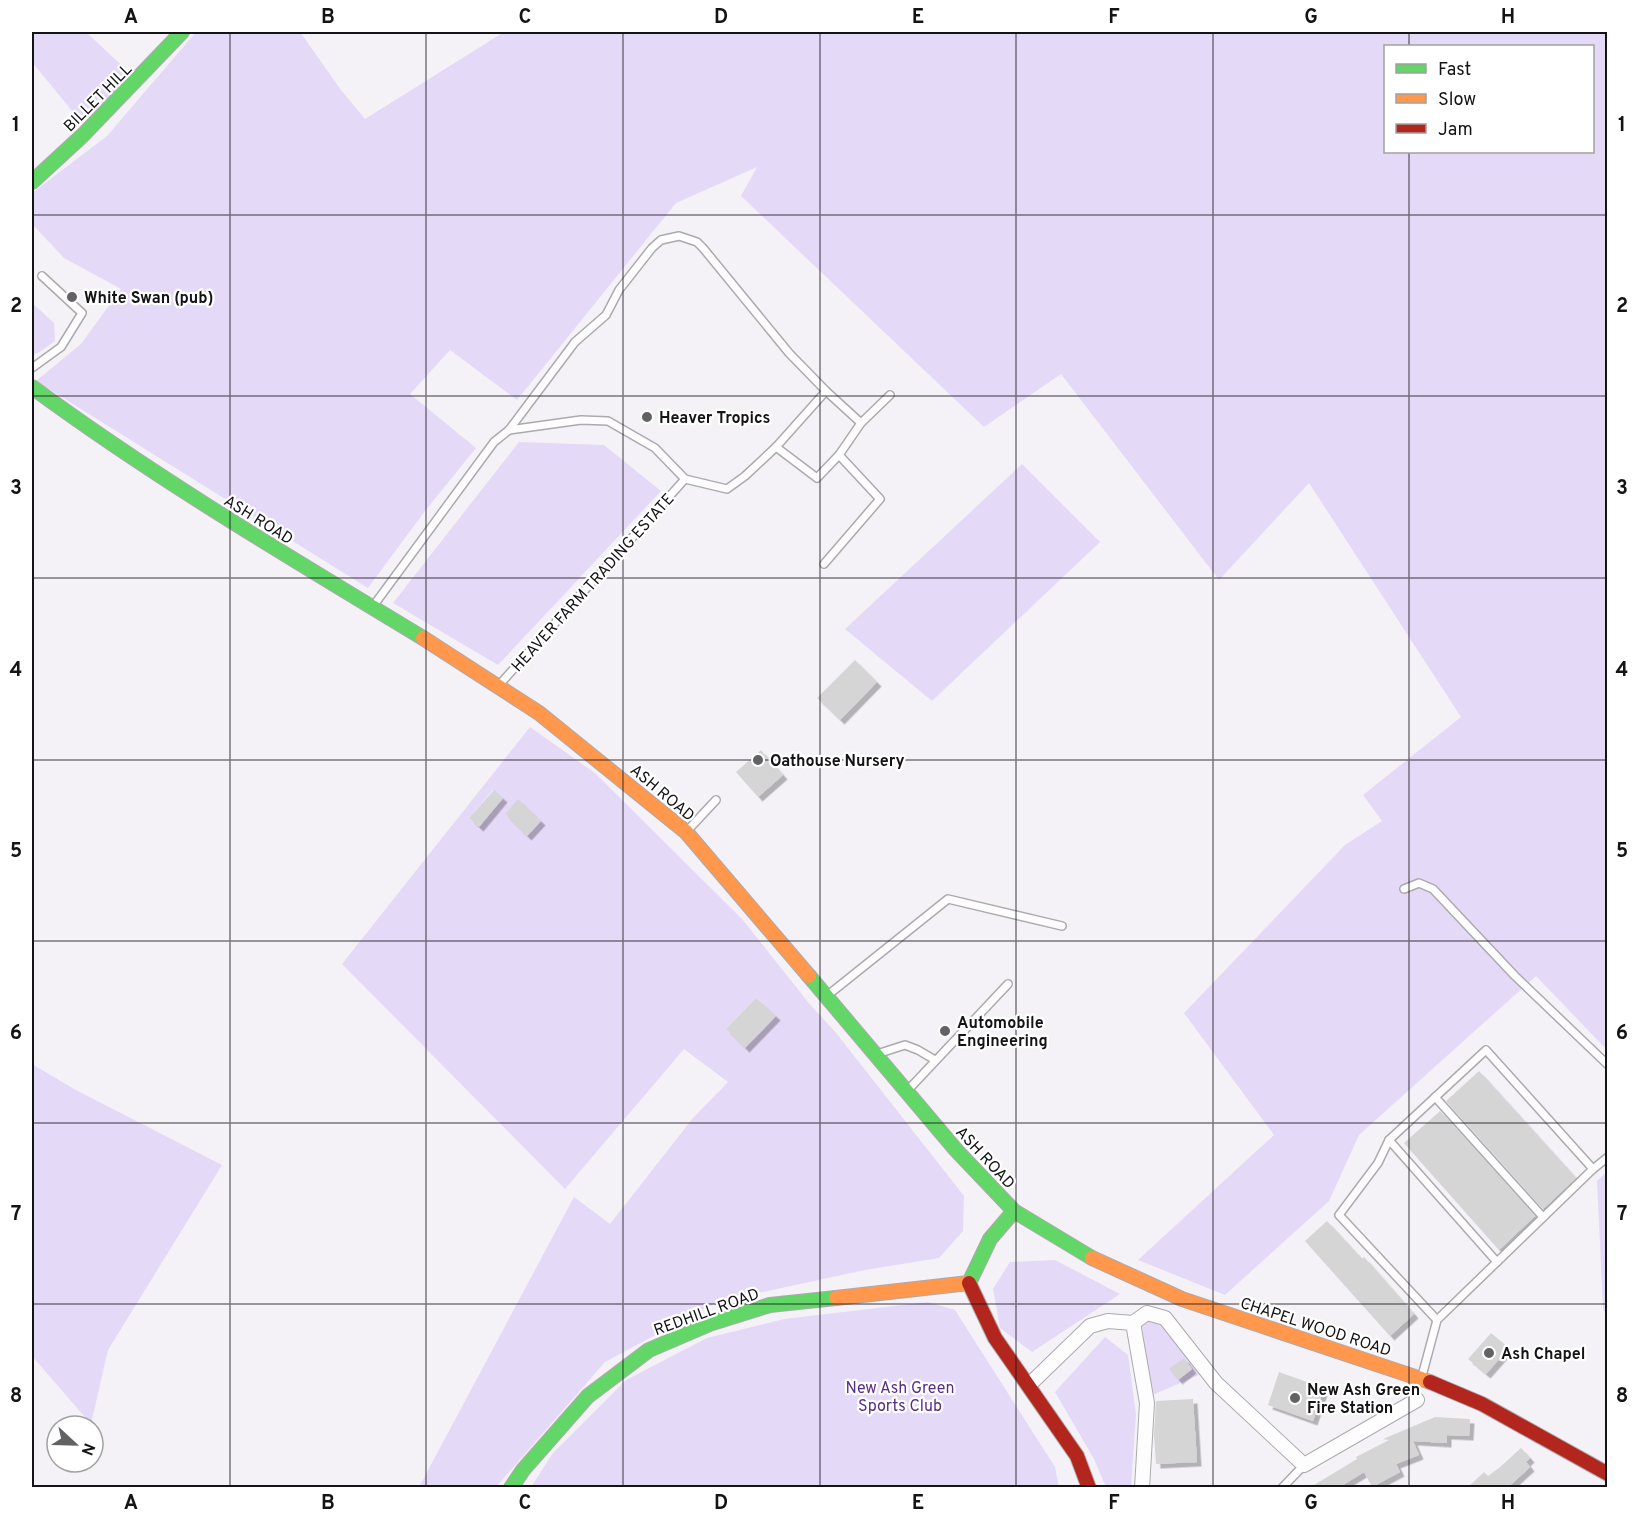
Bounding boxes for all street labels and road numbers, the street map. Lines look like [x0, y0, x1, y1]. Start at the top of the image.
street label: BILLET HILL [60, 60, 137, 137]
street label: HEAVER FARM TRADING ESTATE [508, 490, 679, 677]
street label: ASH ROAD [220, 492, 296, 550]
street label: ASH ROAD [625, 761, 698, 826]
street label: ASH ROAD [951, 1123, 1019, 1194]
street label: REDHILL ROAD [651, 1285, 762, 1341]
street label: CHAPEL WOOD ROAD [1237, 1294, 1393, 1362]

